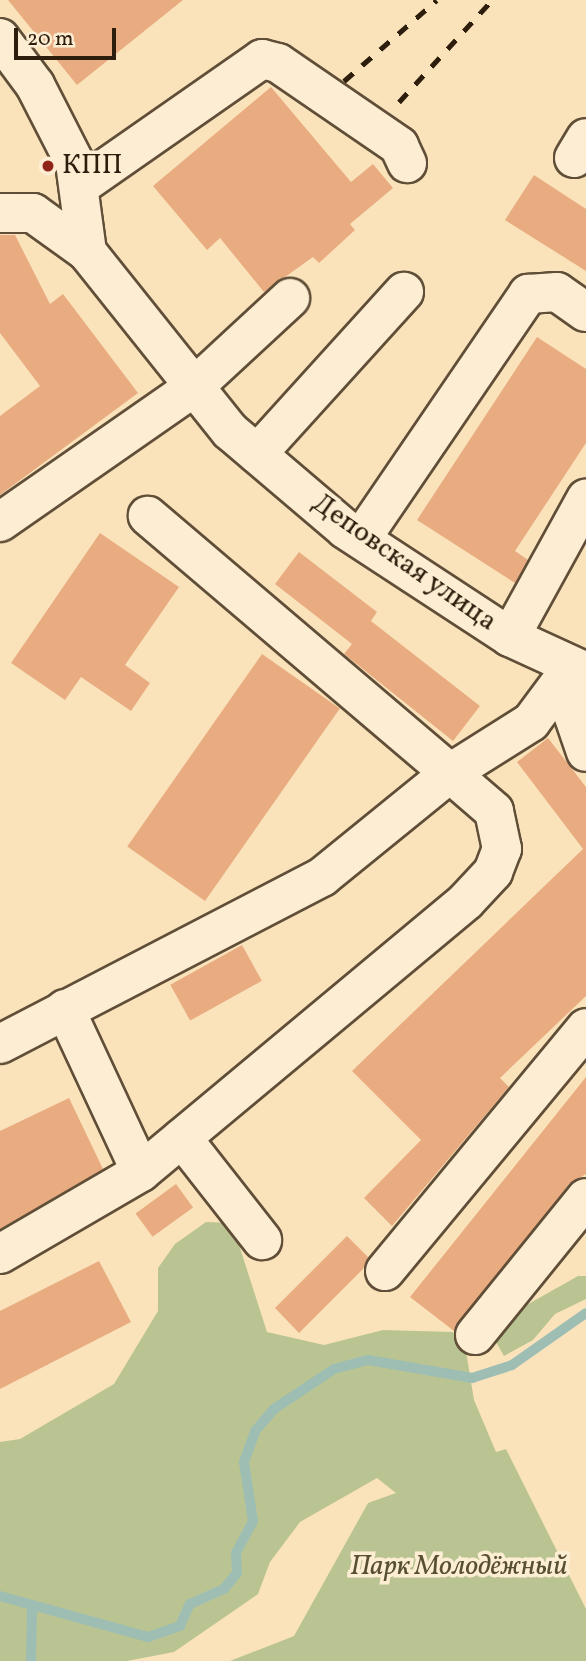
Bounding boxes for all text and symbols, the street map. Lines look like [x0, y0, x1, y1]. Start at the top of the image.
scale bar [18, 14, 119, 58]
text: 20 m [27, 25, 73, 54]
place label: КПП [62, 149, 123, 183]
marker: КПП [40, 158, 56, 174]
street label: Деповская улица [305, 487, 503, 639]
park label: Парк Молодёжный [351, 1550, 567, 1584]

